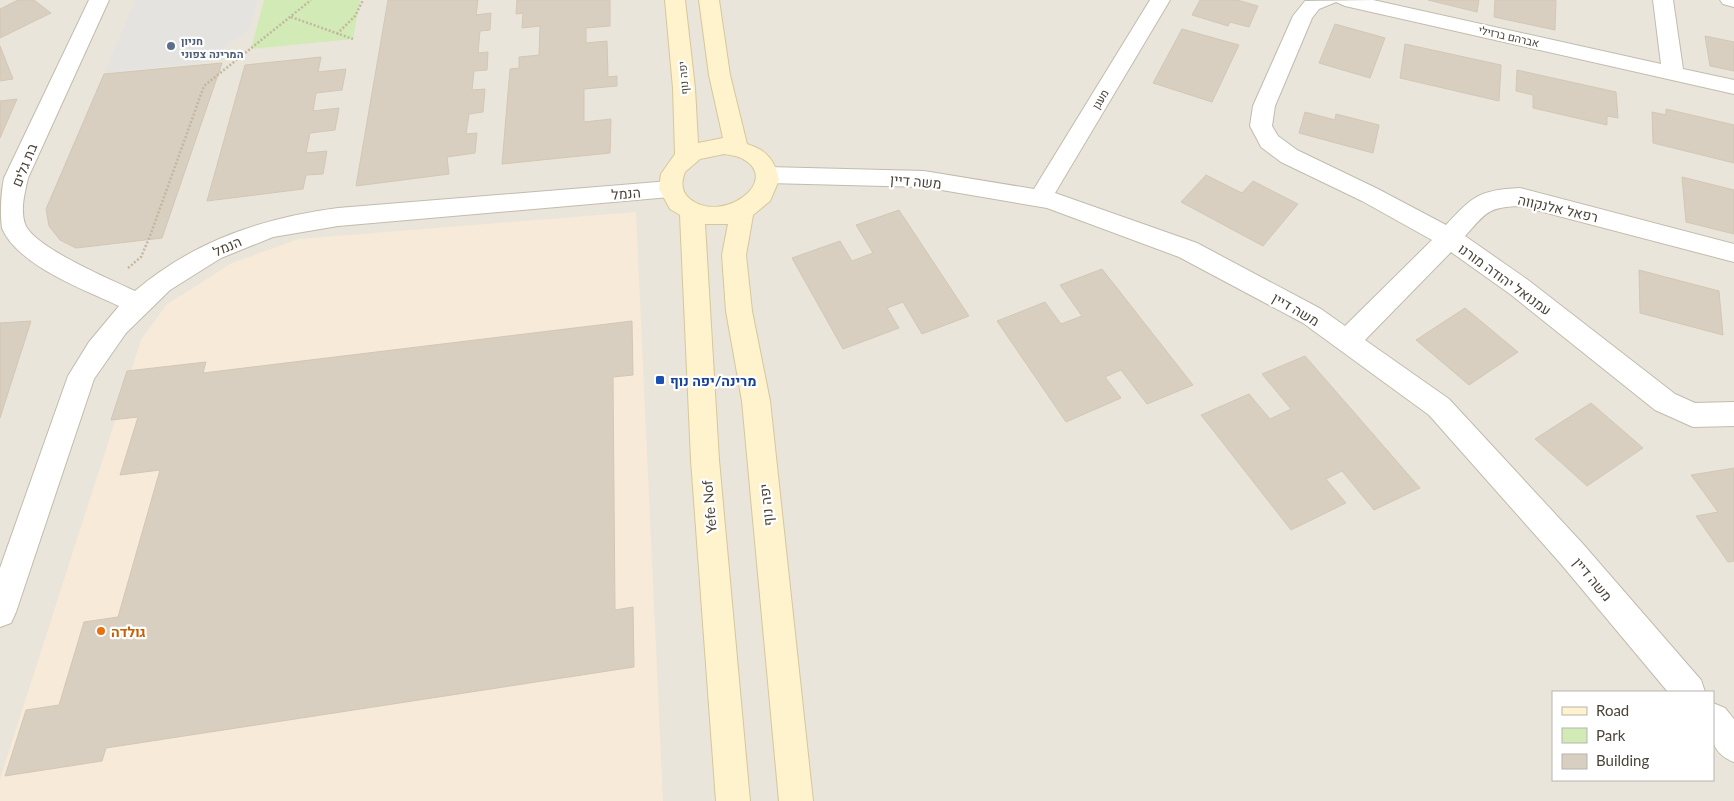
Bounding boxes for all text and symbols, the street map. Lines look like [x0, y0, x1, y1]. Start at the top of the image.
street label: אברהם ברזילי [1477, 23, 1541, 49]
place label: חניון המרינה צפוני [181, 34, 244, 60]
marker: חניון המרינה צפוני [165, 40, 177, 52]
street label: יפה נוף [675, 61, 691, 95]
street label: מעגן [1089, 87, 1111, 111]
street label: בת גלים [8, 140, 41, 189]
street label: משה דיין [890, 170, 942, 192]
street label: הנמל [611, 183, 641, 203]
street label: רפאל אלנקווה [1516, 191, 1600, 225]
street label: הנמל [210, 232, 244, 260]
street label: עמנואל יהודה מורנו [1455, 240, 1555, 318]
street label: משה דיין [1269, 289, 1323, 329]
place label: מרינה/יפה נוף [670, 372, 757, 389]
marker: מרינה/יפה נוף [654, 374, 666, 386]
street label: Yefe Nof [698, 480, 720, 534]
street label: יפה נוף [755, 483, 777, 527]
street label: משה דיין [1570, 554, 1616, 604]
place label: גולדה [111, 623, 146, 640]
marker: גולדה [95, 625, 107, 637]
legend [1552, 691, 1714, 781]
text: Road [1596, 701, 1629, 719]
text: Park [1596, 726, 1626, 744]
text: Building [1596, 751, 1649, 769]

